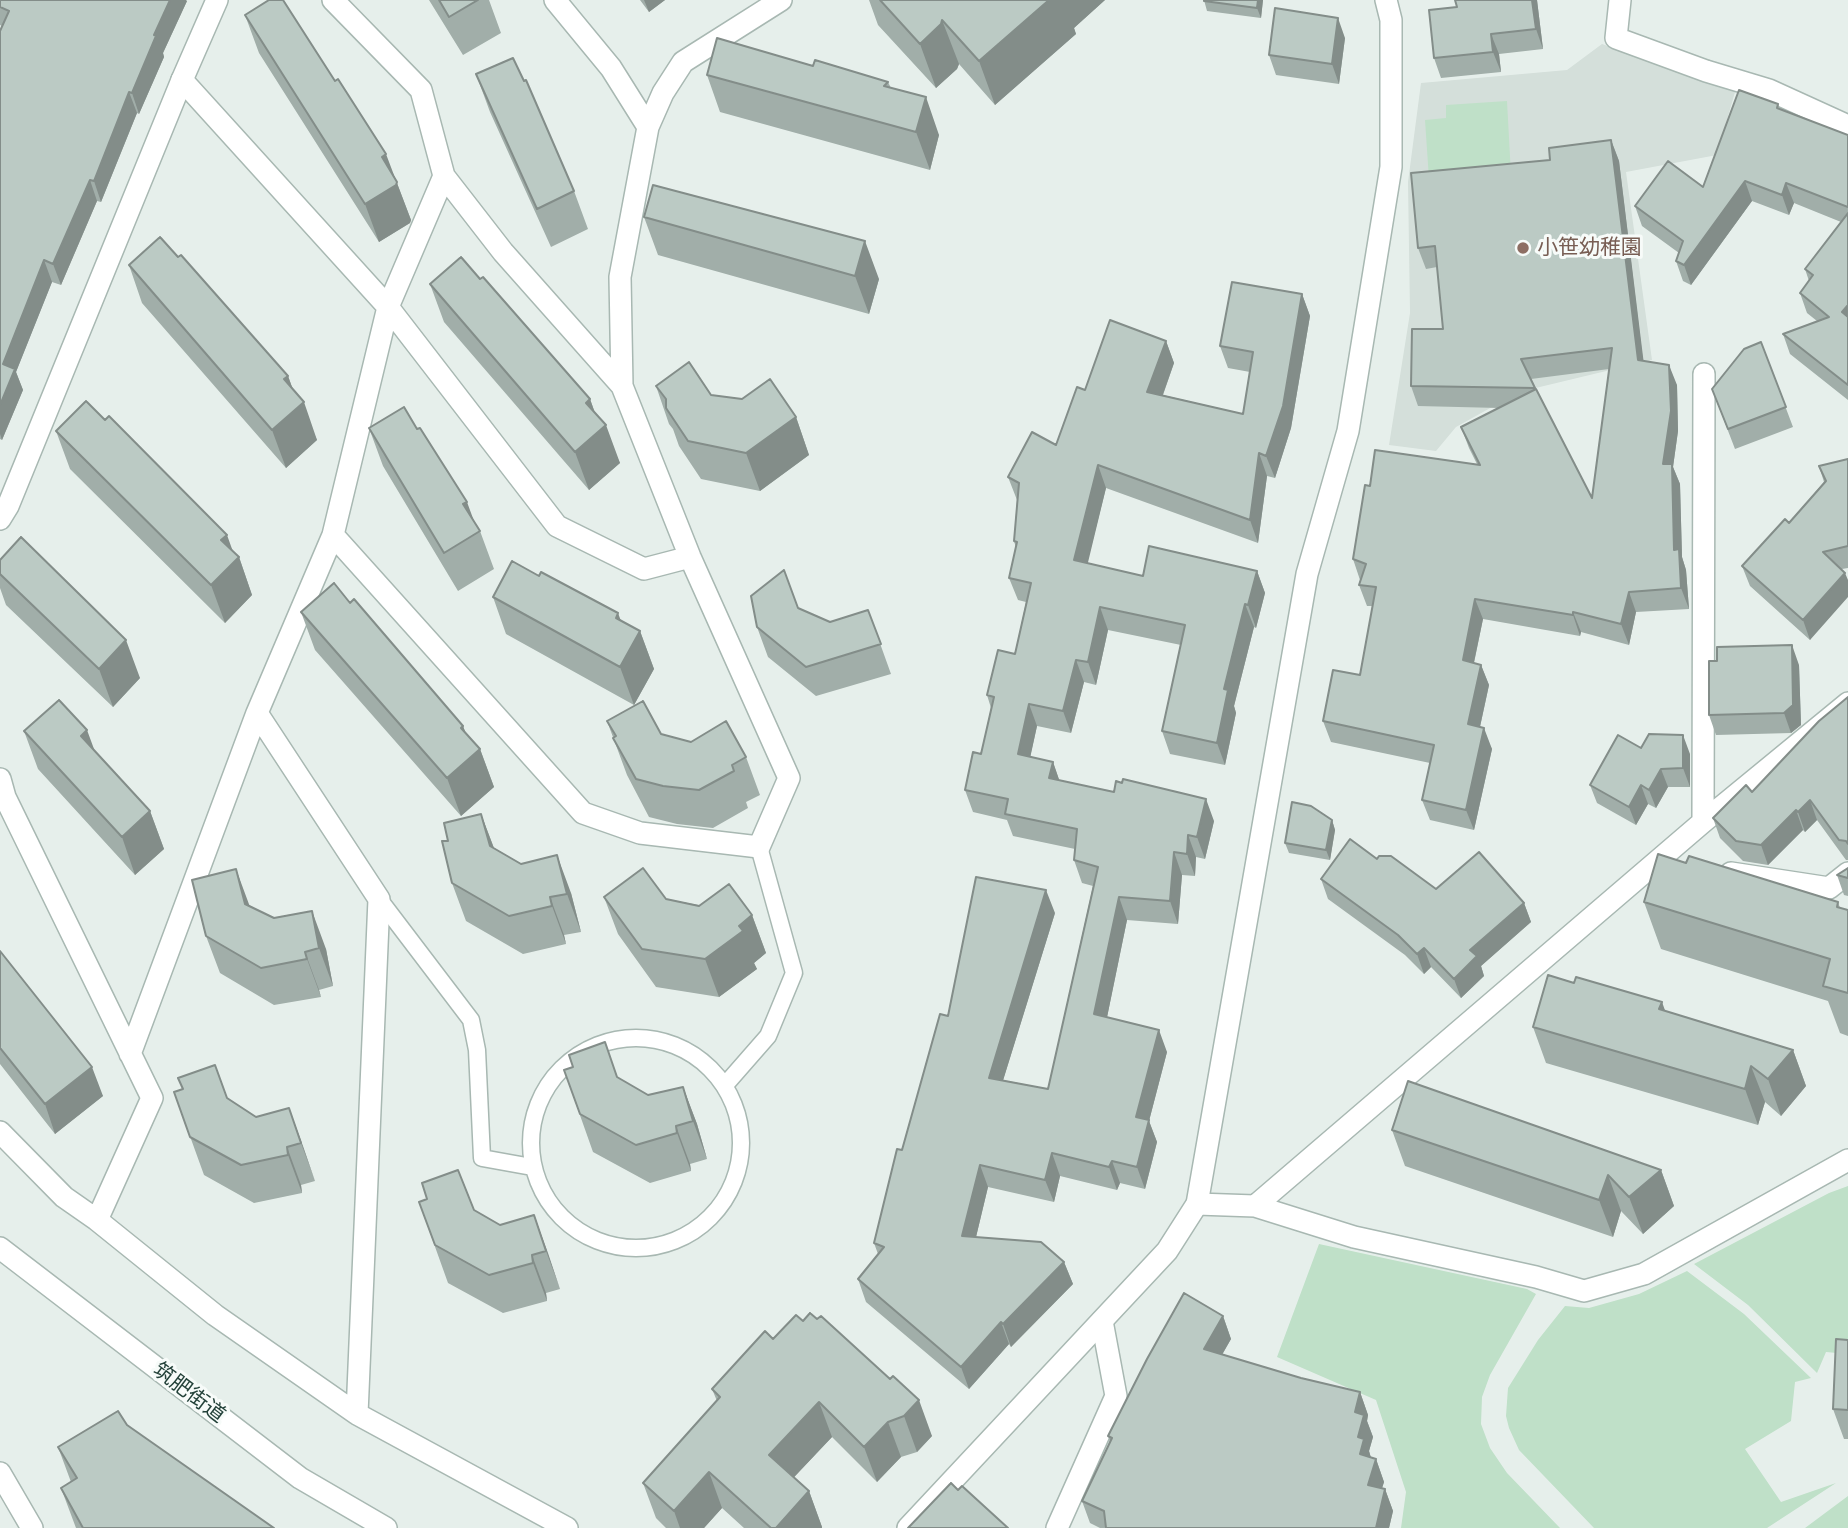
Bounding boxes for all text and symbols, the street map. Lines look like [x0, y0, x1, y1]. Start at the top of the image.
place label: 小笹幼稚園 [1537, 235, 1642, 261]
marker: 小笹幼稚園 [1515, 240, 1531, 256]
street label: 筑肥街道 [148, 1358, 230, 1428]

